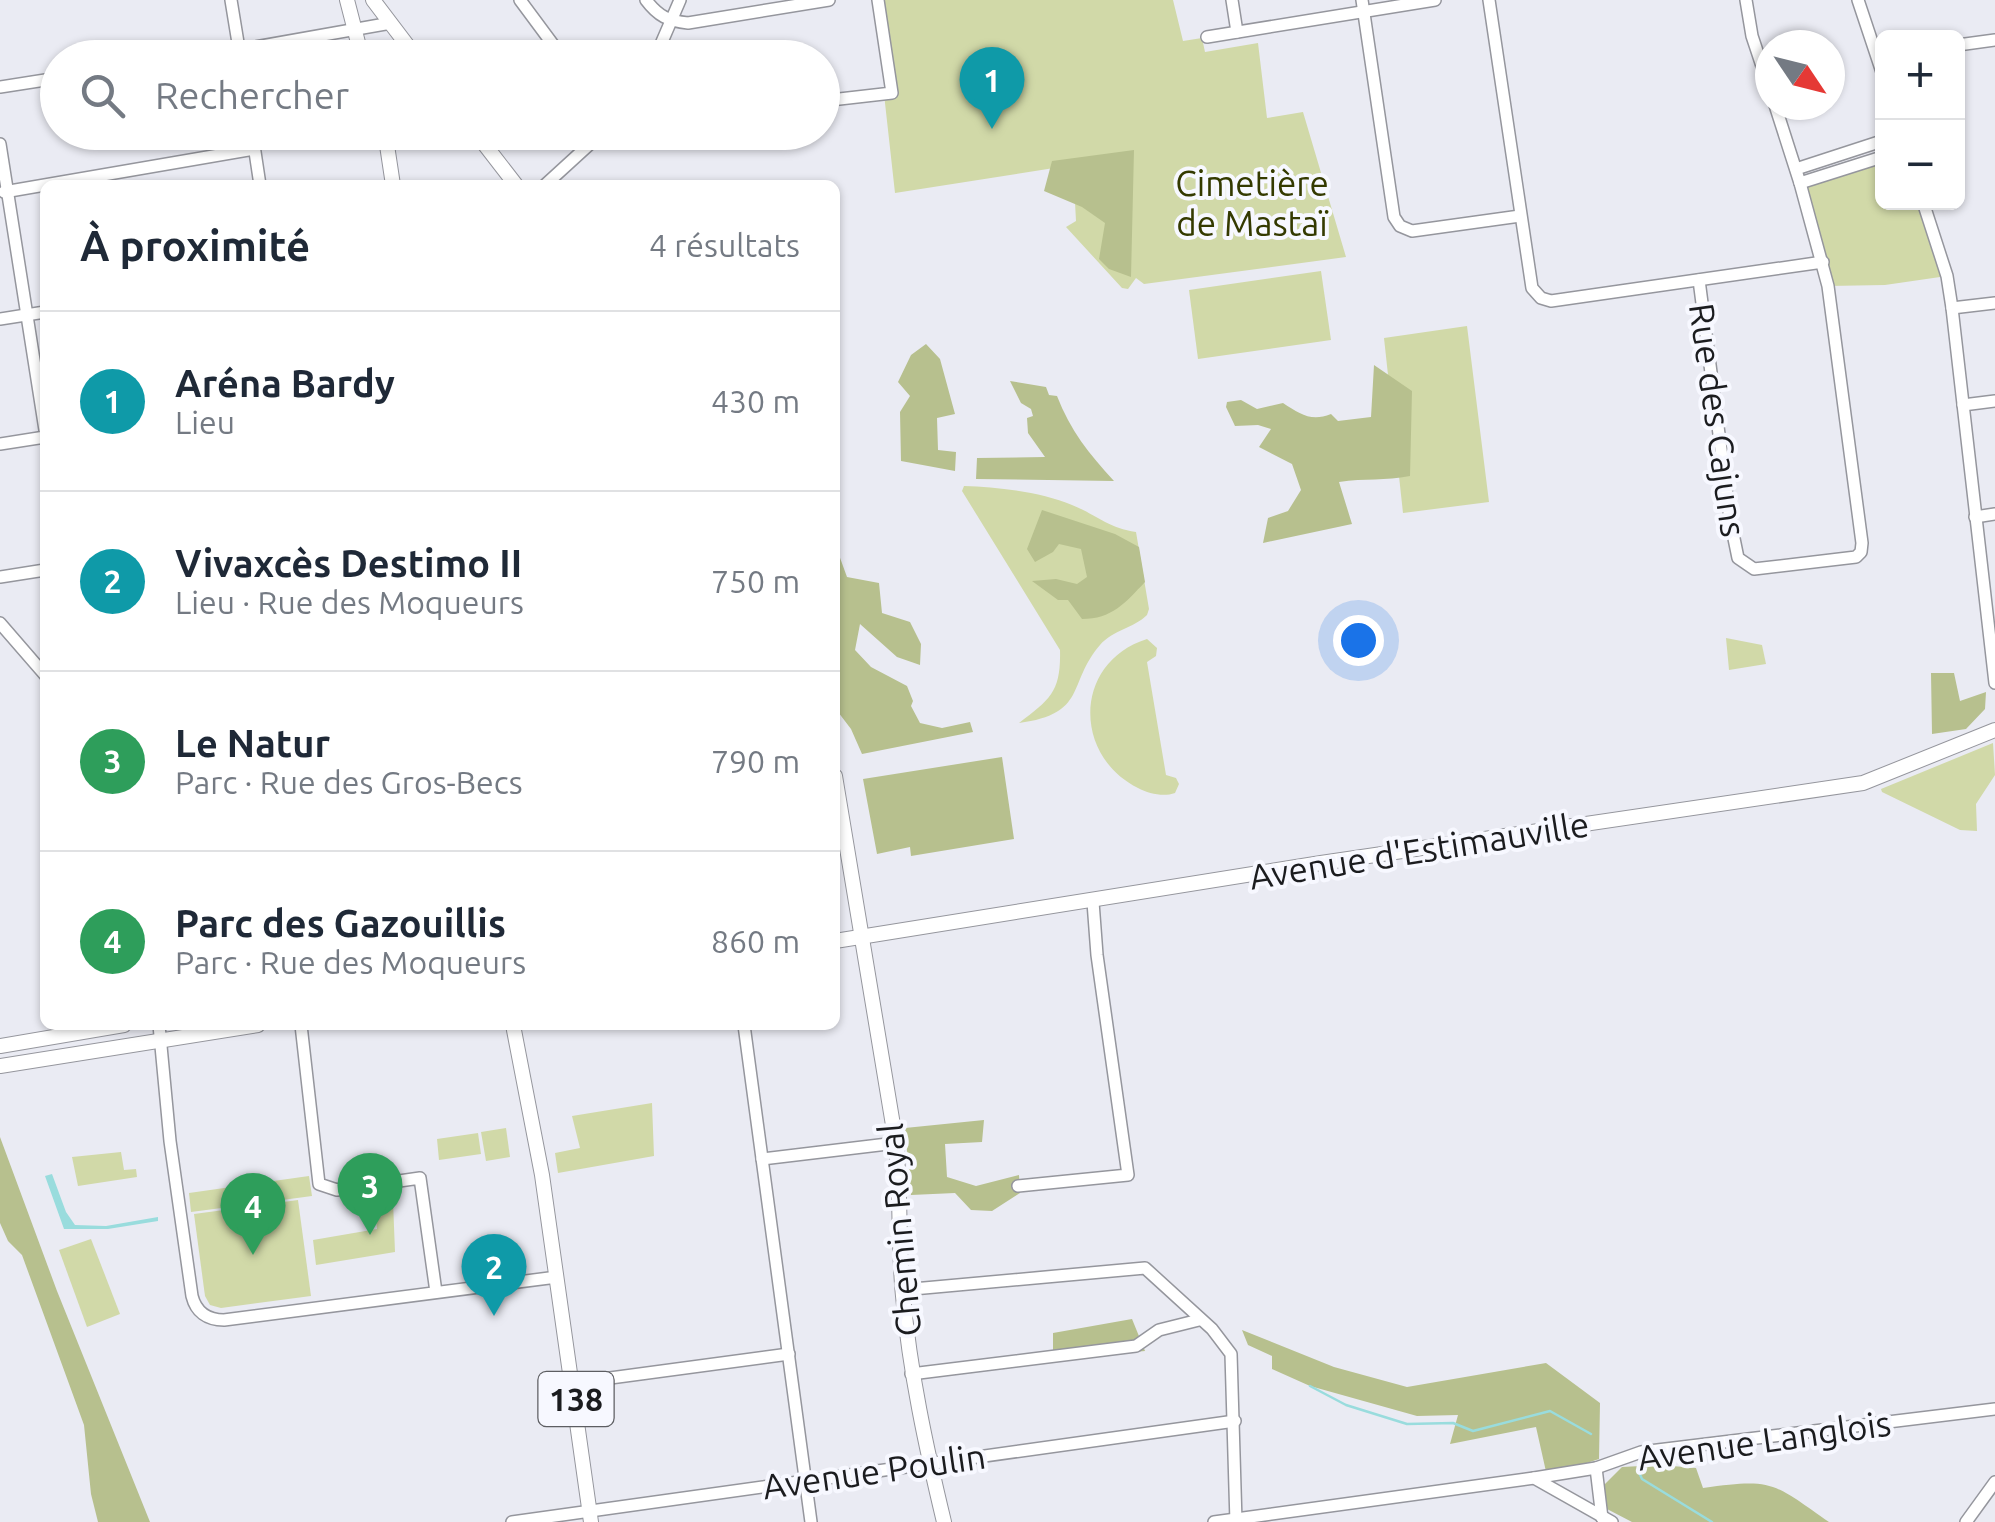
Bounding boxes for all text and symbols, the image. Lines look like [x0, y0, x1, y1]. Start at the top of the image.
north arrow [1755, 30, 1845, 120]
map controls [1875, 30, 1965, 210]
button: + [1875, 30, 1965, 120]
search box [40, 40, 840, 150]
pin: 1 [960, 46, 1024, 129]
icon: search [75, 68, 130, 123]
text: Rechercher [155, 74, 349, 116]
button: − [1875, 120, 1965, 210]
park label: Cimetière de Mastaï [1175, 163, 1329, 243]
text: À proximité [80, 222, 310, 269]
text: 4 résultats [649, 227, 800, 263]
street label: Rue des Cajuns [1682, 301, 1754, 539]
text: Aréna Bardy [175, 362, 395, 404]
text: 1 [103, 383, 122, 419]
text: 430 m [711, 383, 800, 419]
text: Lieu [175, 404, 235, 440]
text: Vivaxcès Destimo II [175, 542, 522, 584]
text: 2 [103, 563, 122, 599]
text: 750 m [711, 563, 800, 599]
text: Lieu · Rue des Moqueurs [175, 584, 524, 620]
your location [1333, 615, 1384, 666]
text: Le Natur [175, 722, 330, 764]
text: 3 [103, 743, 122, 779]
text: 790 m [711, 743, 800, 779]
text: Parc · Rue des Gros-Becs [175, 764, 523, 800]
street label: Avenue d'Estimauville [1246, 803, 1592, 897]
text: Parc des Gazouillis [175, 902, 506, 944]
text: 4 [103, 923, 122, 959]
text: 860 m [711, 923, 800, 959]
text: Parc · Rue des Moqueurs [175, 944, 526, 980]
street label: Chemin Royal [870, 1122, 928, 1338]
pin: 3 [338, 1152, 402, 1235]
pin: 4 [220, 1172, 286, 1255]
pin: 2 [462, 1234, 526, 1316]
road number: 138 [538, 1372, 614, 1426]
street label: Avenue Langlois [1635, 1402, 1893, 1478]
street label: Avenue Poulin [760, 1436, 988, 1506]

